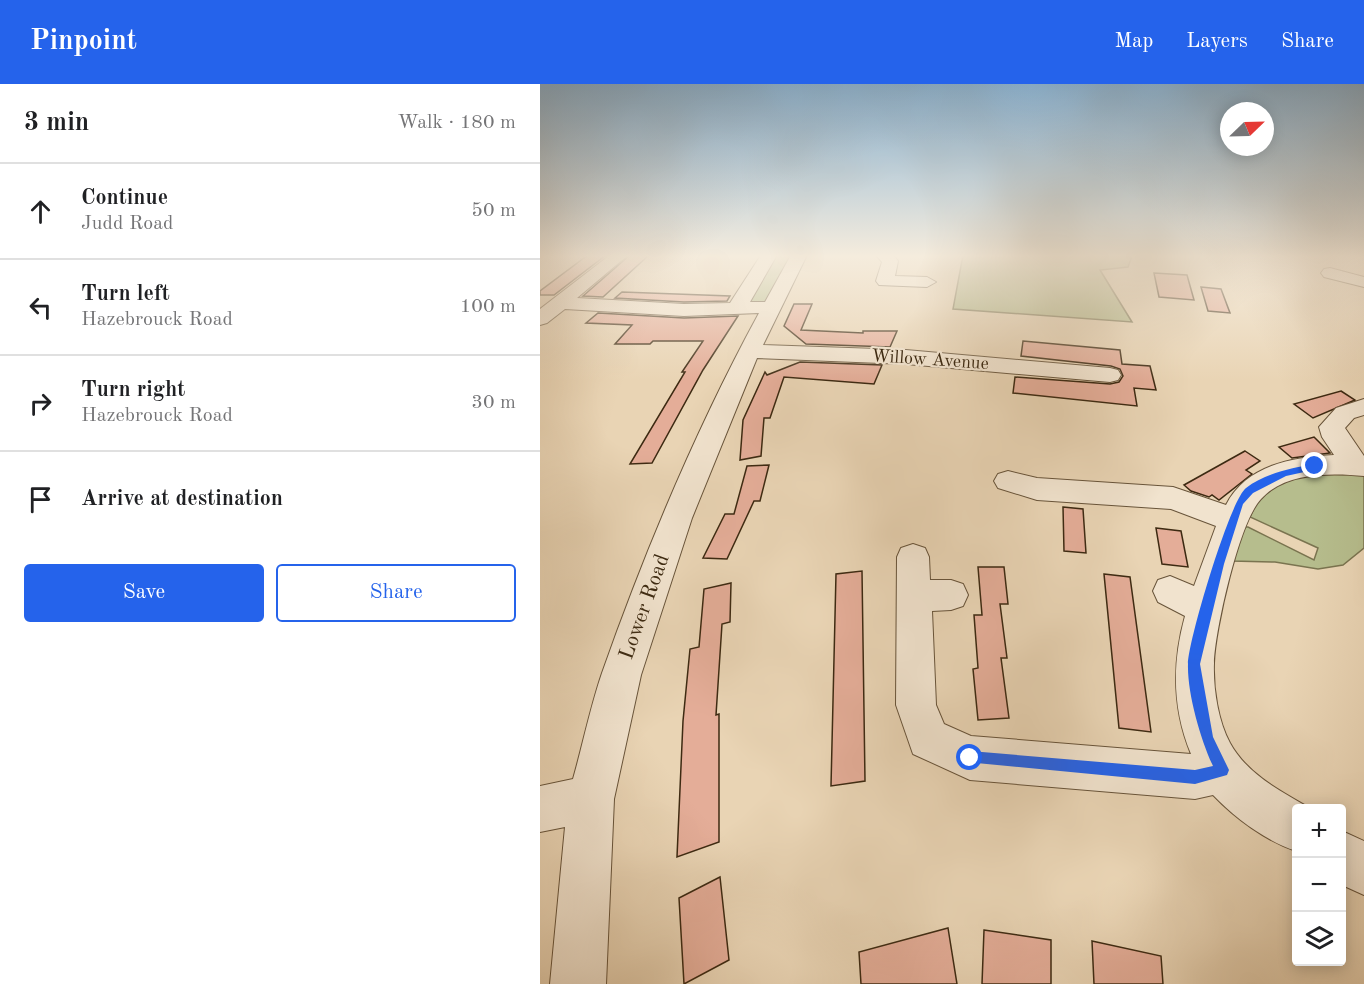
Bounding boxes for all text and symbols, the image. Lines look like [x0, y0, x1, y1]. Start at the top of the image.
text: Pinpoint [30, 28, 137, 56]
text: Map [1114, 31, 1153, 52]
text: Layers [1186, 31, 1248, 52]
text: Share [1281, 31, 1334, 52]
north arrow [1220, 102, 1274, 156]
text: 3 min [24, 110, 89, 136]
text: Walk · 180 m [397, 113, 516, 133]
text: Continue [81, 187, 168, 209]
icon: ahead [24, 195, 57, 228]
text: 50 m [471, 201, 516, 221]
text: Judd Road [81, 214, 174, 234]
text: Turn left [81, 283, 170, 305]
icon: left [24, 291, 57, 324]
text: 100 m [460, 297, 516, 317]
text: Hazebrouck Road [81, 310, 233, 330]
street label: Willow Avenue [871, 347, 989, 373]
text: Turn right [81, 379, 185, 401]
icon: right [24, 387, 57, 420]
text: 30 m [471, 393, 516, 413]
text: Hazebrouck Road [81, 406, 233, 426]
route end [1301, 452, 1327, 478]
icon: arrive [24, 483, 57, 516]
text: Arrive at destination [81, 488, 283, 510]
street label: Lower Road [616, 552, 674, 662]
button: Save [24, 564, 264, 622]
button: Share [276, 564, 516, 622]
route start [956, 744, 982, 770]
map controls [1292, 804, 1346, 966]
button: + [1292, 804, 1346, 858]
button: − [1292, 858, 1346, 912]
button: layers [1292, 912, 1346, 966]

